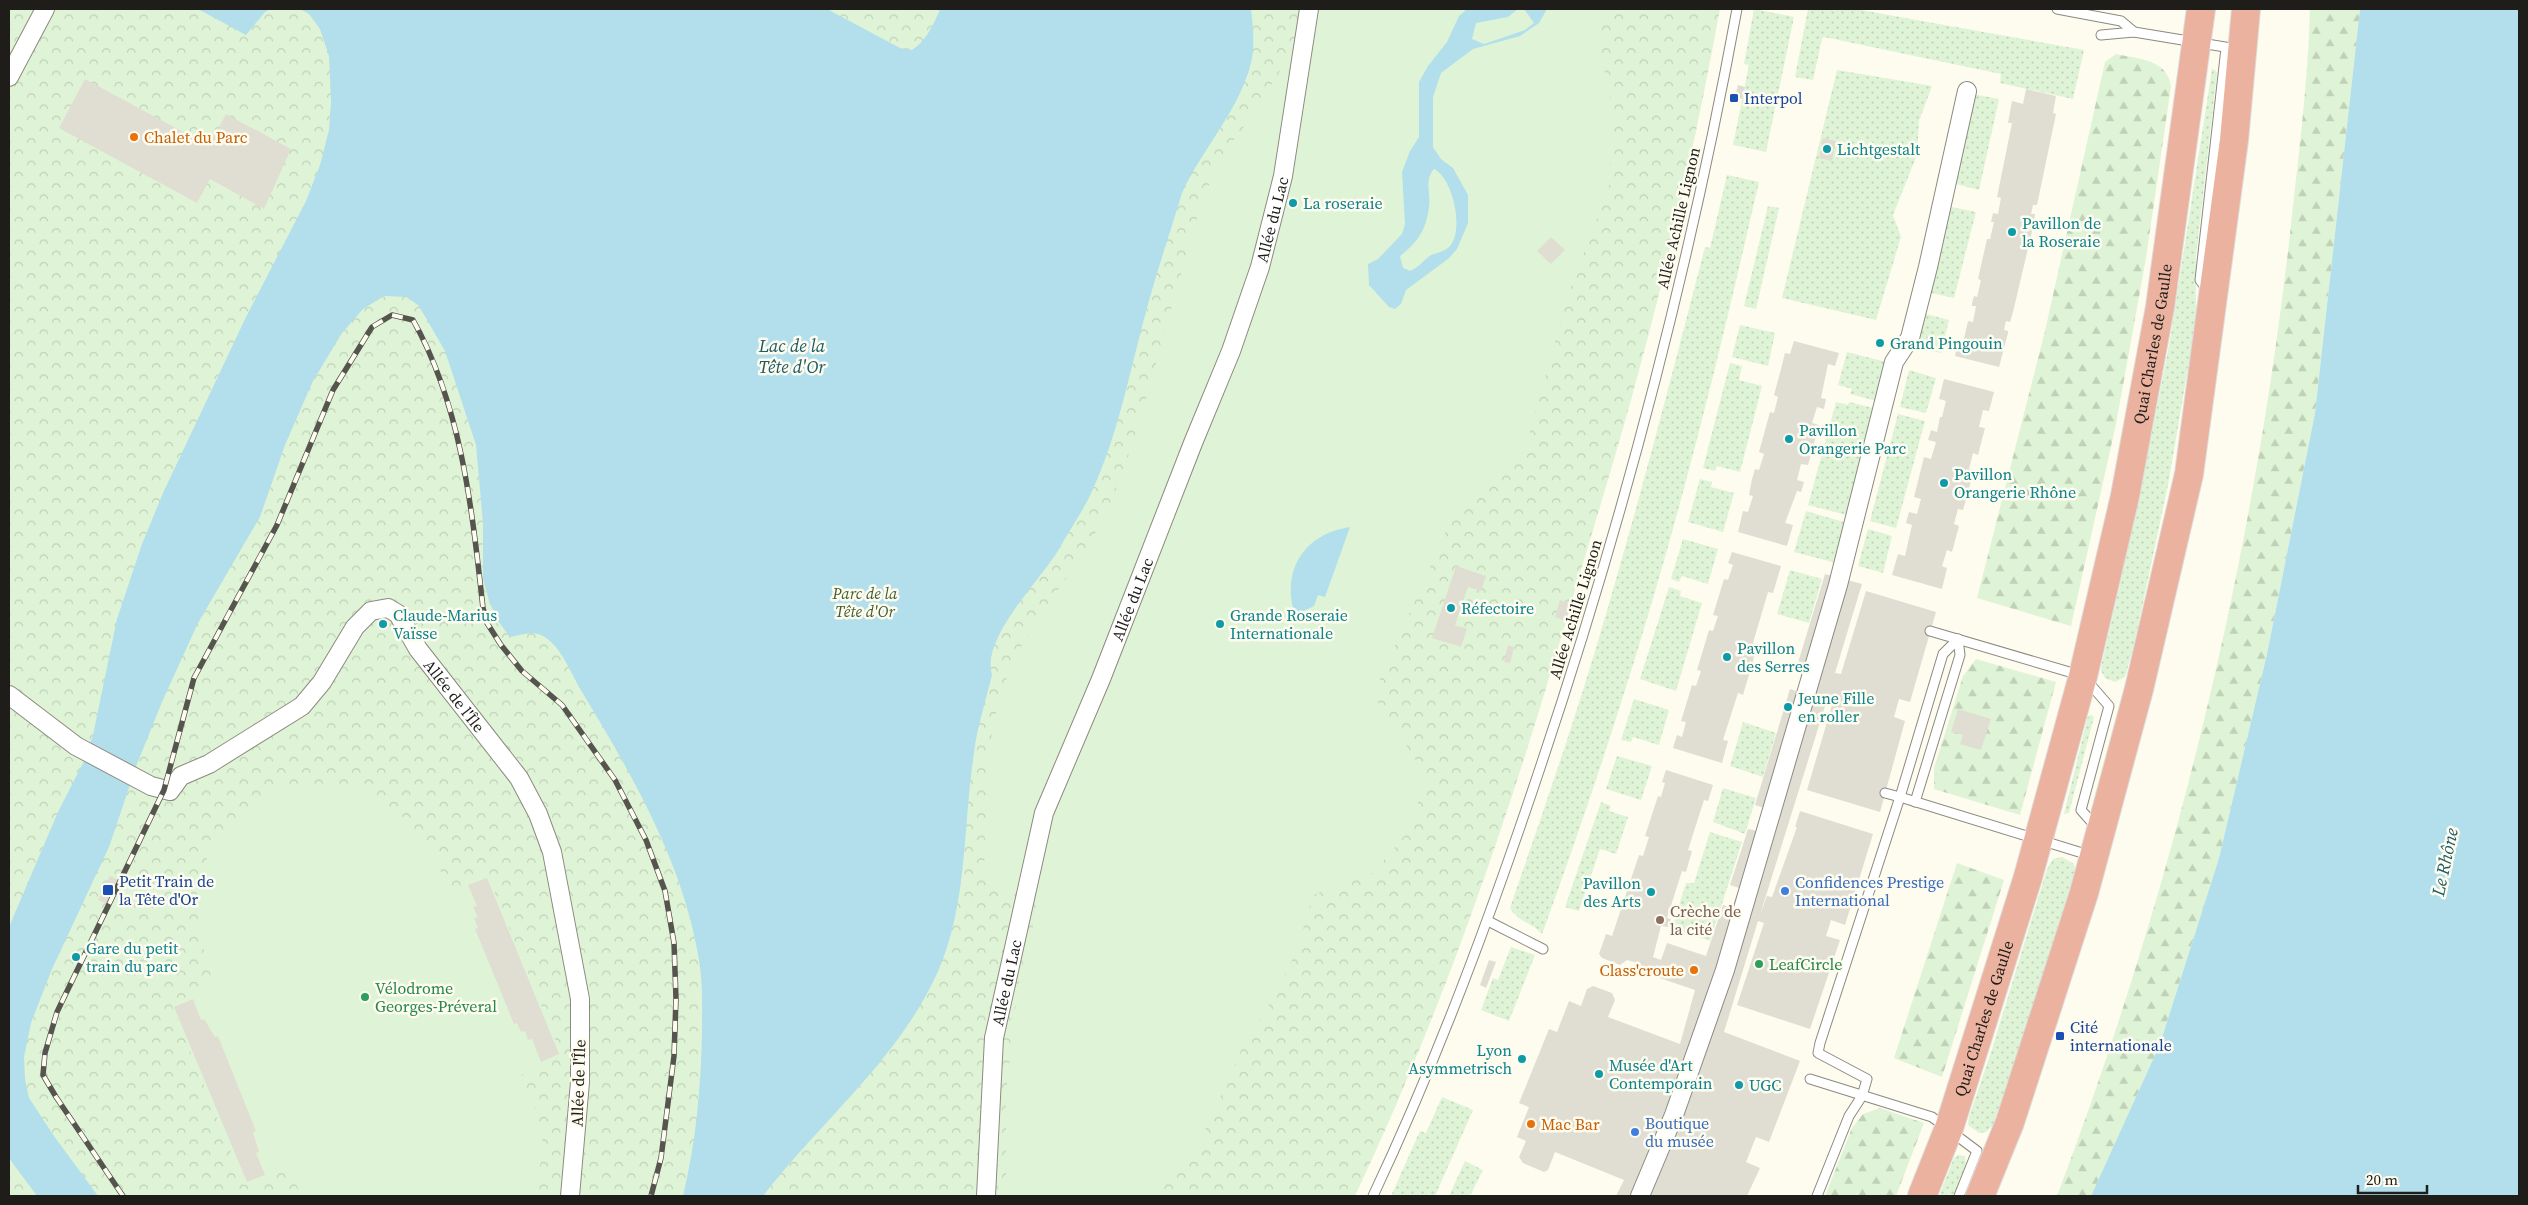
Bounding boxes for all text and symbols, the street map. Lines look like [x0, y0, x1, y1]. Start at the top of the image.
place label: Interpol [1744, 87, 1803, 109]
marker: Interpol [1728, 92, 1740, 104]
place label: Chalet du Parc [144, 126, 248, 148]
marker: Chalet du Parc [128, 131, 140, 143]
place label: Lichtgestalt [1837, 138, 1921, 160]
marker: Lichtgestalt [1821, 143, 1833, 155]
street label: Allée Achille Lignon [1651, 145, 1705, 291]
street label: Allée du Lac [1251, 174, 1293, 265]
place label: La roseraie [1303, 192, 1383, 214]
marker: La roseraie [1287, 197, 1299, 209]
place label: Pavillon de la Roseraie [2022, 212, 2101, 252]
marker: Pavillon de la Roseraie [2006, 226, 2018, 238]
street label: Quai Charles de Gaulle [2128, 262, 2177, 426]
place label: Grand Pingouin [1890, 332, 2003, 354]
water label: Lac de la Tête d'Or [758, 333, 826, 379]
marker: Grand Pingouin [1874, 337, 1886, 349]
place label: Pavillon Orangerie Parc [1799, 419, 1906, 459]
marker: Pavillon Orangerie Parc [1783, 433, 1795, 445]
place label: Pavillon Orangerie Rhône [1954, 463, 2076, 503]
marker: Pavillon Orangerie Rhône [1938, 477, 1950, 489]
street label: Allée Achille Lignon [1543, 536, 1607, 681]
street label: Allée du Lac [1106, 554, 1158, 644]
park label: Parc de la Tête d'Or [832, 582, 898, 622]
place label: Réfectoire [1461, 597, 1534, 619]
marker: Réfectoire [1445, 602, 1457, 614]
place label: Claude-Marius Vaïsse [393, 604, 497, 644]
place label: Grande Roseraie Internationale [1230, 604, 1348, 644]
marker: Claude-Marius Vaïsse [377, 618, 389, 630]
marker: Grande Roseraie Internationale [1214, 618, 1226, 630]
place label: Pavillon des Serres [1737, 637, 1810, 677]
marker: Pavillon des Serres [1721, 651, 1733, 663]
street label: Allée de l'Île [419, 654, 490, 737]
place label: Jeune Fille en roller [1797, 687, 1874, 727]
marker: Jeune Fille en roller [1782, 701, 1794, 713]
water label: Le Rhône [2425, 825, 2464, 899]
place label: Petit Train de la Tête d'Or [119, 870, 214, 910]
place label: Confidences Prestige International [1795, 871, 1944, 911]
place label: Pavillon des Arts [1583, 872, 1641, 912]
marker: Petit Train de la Tête d'Or [101, 883, 115, 897]
marker: Confidences Prestige International [1779, 885, 1791, 897]
marker: Pavillon des Arts [1645, 886, 1657, 898]
place label: Crèche de la cité [1670, 900, 1741, 940]
marker: Crèche de la cité [1654, 914, 1666, 926]
place label: Gare du petit train du parc [86, 937, 179, 977]
street label: Allée du Lac [986, 937, 1027, 1028]
street label: Quai Charles de Gaulle [1949, 938, 2018, 1099]
marker: Gare du petit train du parc [70, 951, 82, 963]
place label: LeafCircle [1769, 953, 1842, 975]
marker: LeafCircle [1753, 958, 1765, 970]
place label: Class'croute [1600, 959, 1684, 981]
marker: Class'croute [1688, 964, 1700, 976]
place label: Vélodrome Georges-Préveral [375, 977, 497, 1017]
marker: Vélodrome Georges-Préveral [359, 991, 371, 1003]
place label: Cité internationale [2070, 1016, 2172, 1056]
marker: Cité internationale [2054, 1030, 2066, 1042]
street label: Allée de l'Île [565, 1039, 591, 1127]
place label: Lyon Asymmetrisch [1408, 1039, 1512, 1079]
marker: Lyon Asymmetrisch [1516, 1053, 1528, 1065]
place label: Musée d'Art Contemporain [1609, 1054, 1713, 1094]
marker: Musée d'Art Contemporain [1593, 1068, 1605, 1080]
place label: UGC [1749, 1074, 1781, 1096]
marker: UGC [1733, 1079, 1745, 1091]
place label: Boutique du musée [1645, 1112, 1714, 1152]
place label: Mac Bar [1541, 1113, 1600, 1135]
marker: Mac Bar [1525, 1118, 1537, 1130]
marker: Boutique du musée [1629, 1126, 1641, 1138]
scale bar [2358, 1162, 2427, 1194]
text: 20 m [2366, 1169, 2398, 1190]

